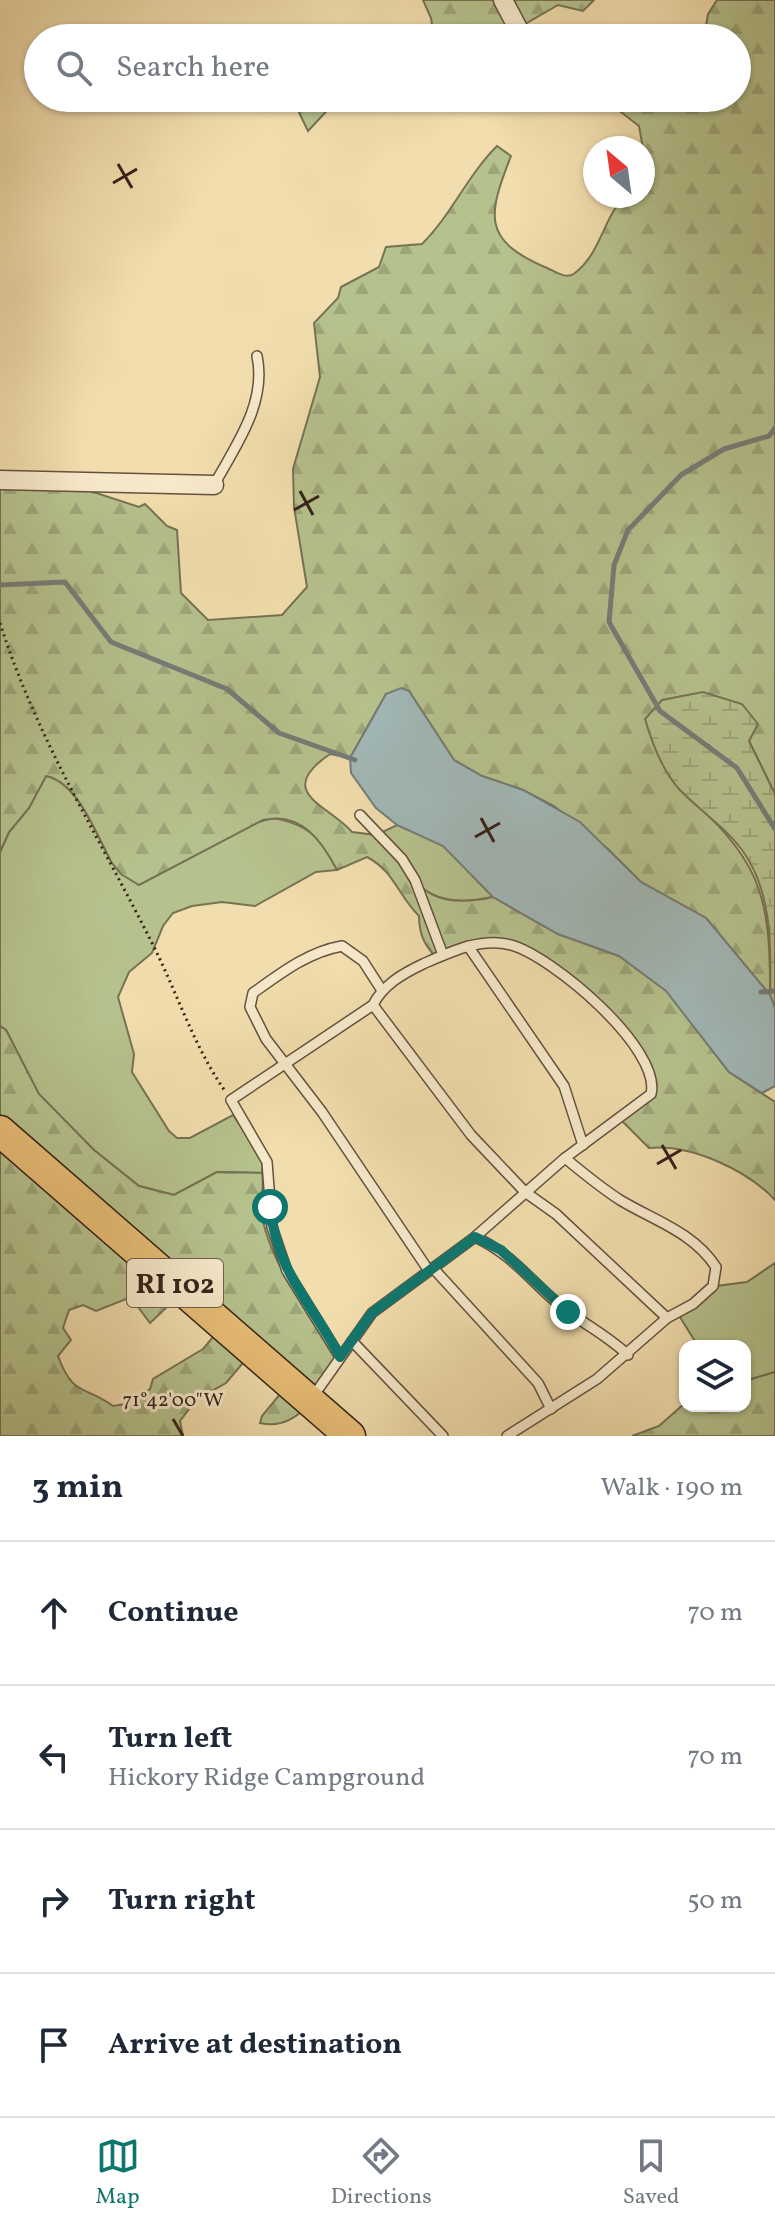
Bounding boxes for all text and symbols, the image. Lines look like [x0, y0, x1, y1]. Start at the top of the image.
search box [24, 24, 751, 112]
icon: search [52, 46, 96, 90]
text: Search here [116, 47, 270, 89]
north arrow [583, 136, 655, 208]
route start [252, 1189, 288, 1225]
road number: RI 102 [127, 1259, 223, 1307]
route end [550, 1294, 586, 1330]
map controls [679, 1340, 751, 1412]
button: layers [679, 1340, 751, 1412]
text: 71°42'00"W [122, 1387, 224, 1415]
text: 3 min [32, 1465, 123, 1512]
text: Walk · 190 m [600, 1470, 743, 1506]
icon: ahead [32, 1591, 76, 1635]
text: Continue [108, 1592, 239, 1634]
text: 70 m [688, 1595, 743, 1631]
text: Turn left [108, 1718, 232, 1760]
icon: left [32, 1735, 76, 1779]
text: 70 m [688, 1739, 743, 1775]
text: Hickory Ridge Campground [108, 1760, 425, 1796]
icon: right [32, 1879, 76, 1923]
text: Turn right [108, 1880, 256, 1922]
text: 50 m [687, 1883, 743, 1919]
icon: arrive [32, 2023, 76, 2067]
text: Arrive at destination [108, 2024, 402, 2066]
tab: Map [96, 2134, 140, 2213]
tab: Directions [331, 2134, 432, 2213]
tab: Saved [623, 2134, 679, 2213]

